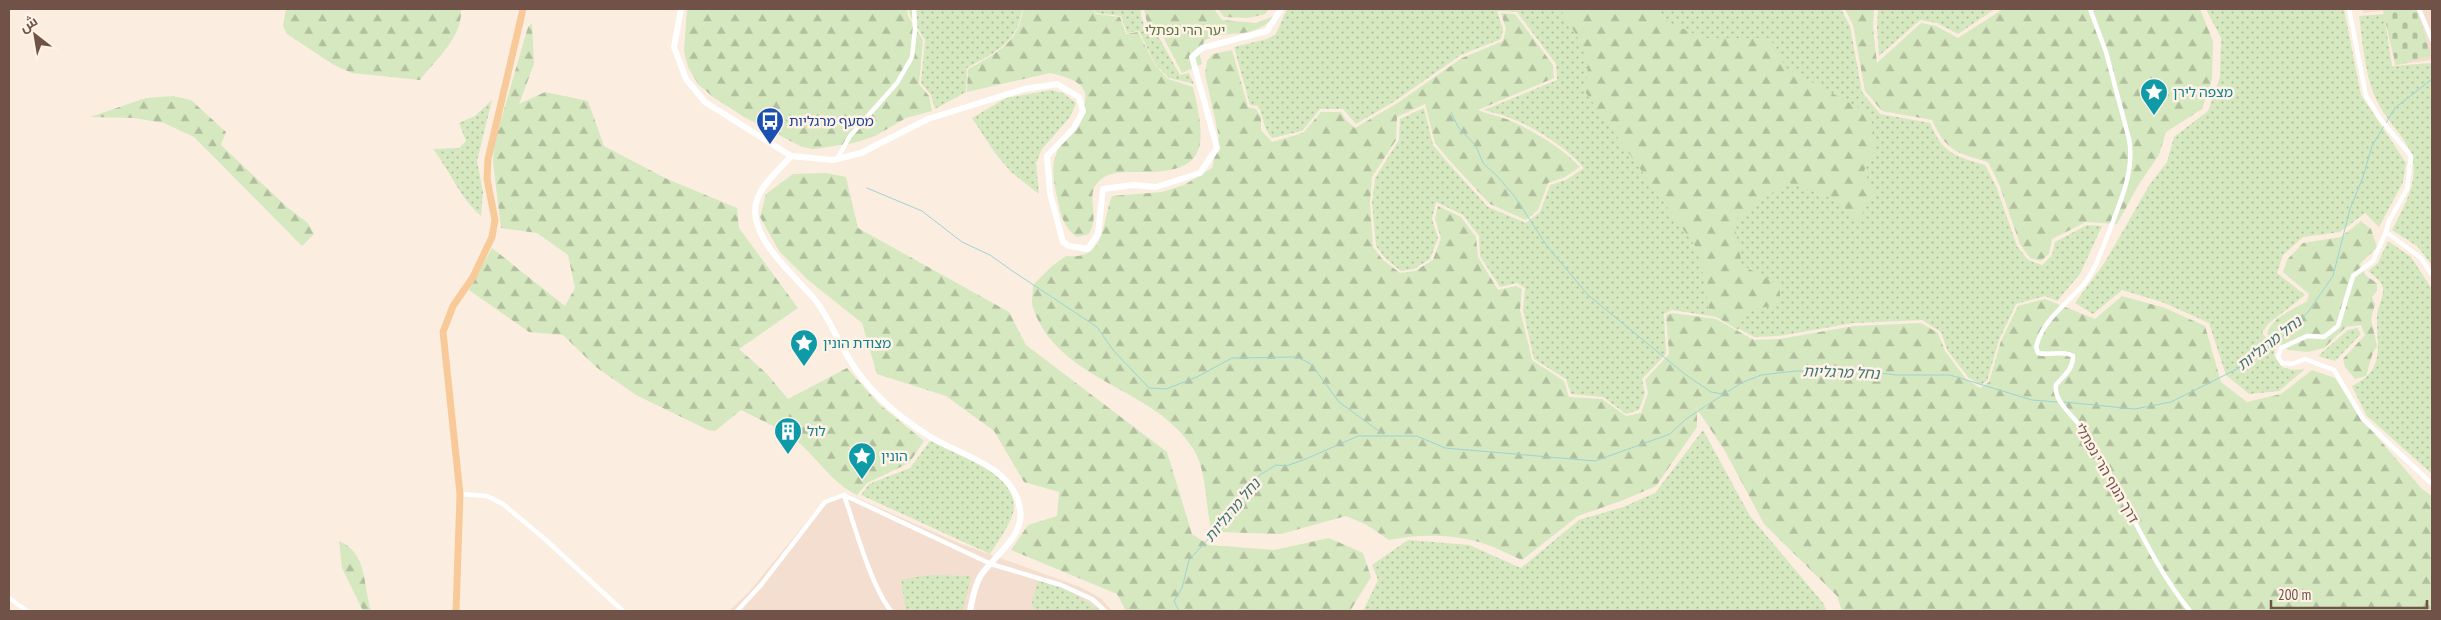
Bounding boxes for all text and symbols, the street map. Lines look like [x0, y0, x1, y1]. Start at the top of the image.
north arrow [10, 10, 60, 60]
text: ش [16, 11, 41, 36]
park label: יער הרי נפתלי [1145, 21, 1225, 39]
place icon: מצפה לירן [2139, 77, 2169, 116]
place label: מצפה לירן [2173, 83, 2233, 101]
bus stop icon: מסעף מרגליות [755, 106, 785, 145]
place label: מסעף מרגליות [789, 112, 874, 130]
water label: נחל מרגליות [2233, 311, 2306, 374]
place icon: מצודת הונין [789, 328, 819, 367]
place label: מצודת הונין [823, 334, 891, 352]
water label: נחל מרגליות [1802, 361, 1881, 383]
building icon: לול [773, 416, 803, 455]
street label: דרך הנוף הרי נפתלי [2071, 420, 2143, 527]
place label: לול [807, 422, 826, 440]
place icon: הונין [847, 441, 877, 480]
place label: הונין [881, 447, 908, 465]
water label: נחל מרגליות [1200, 473, 1265, 546]
scale bar [2271, 578, 2427, 610]
text: 200 m [2278, 585, 2311, 604]

